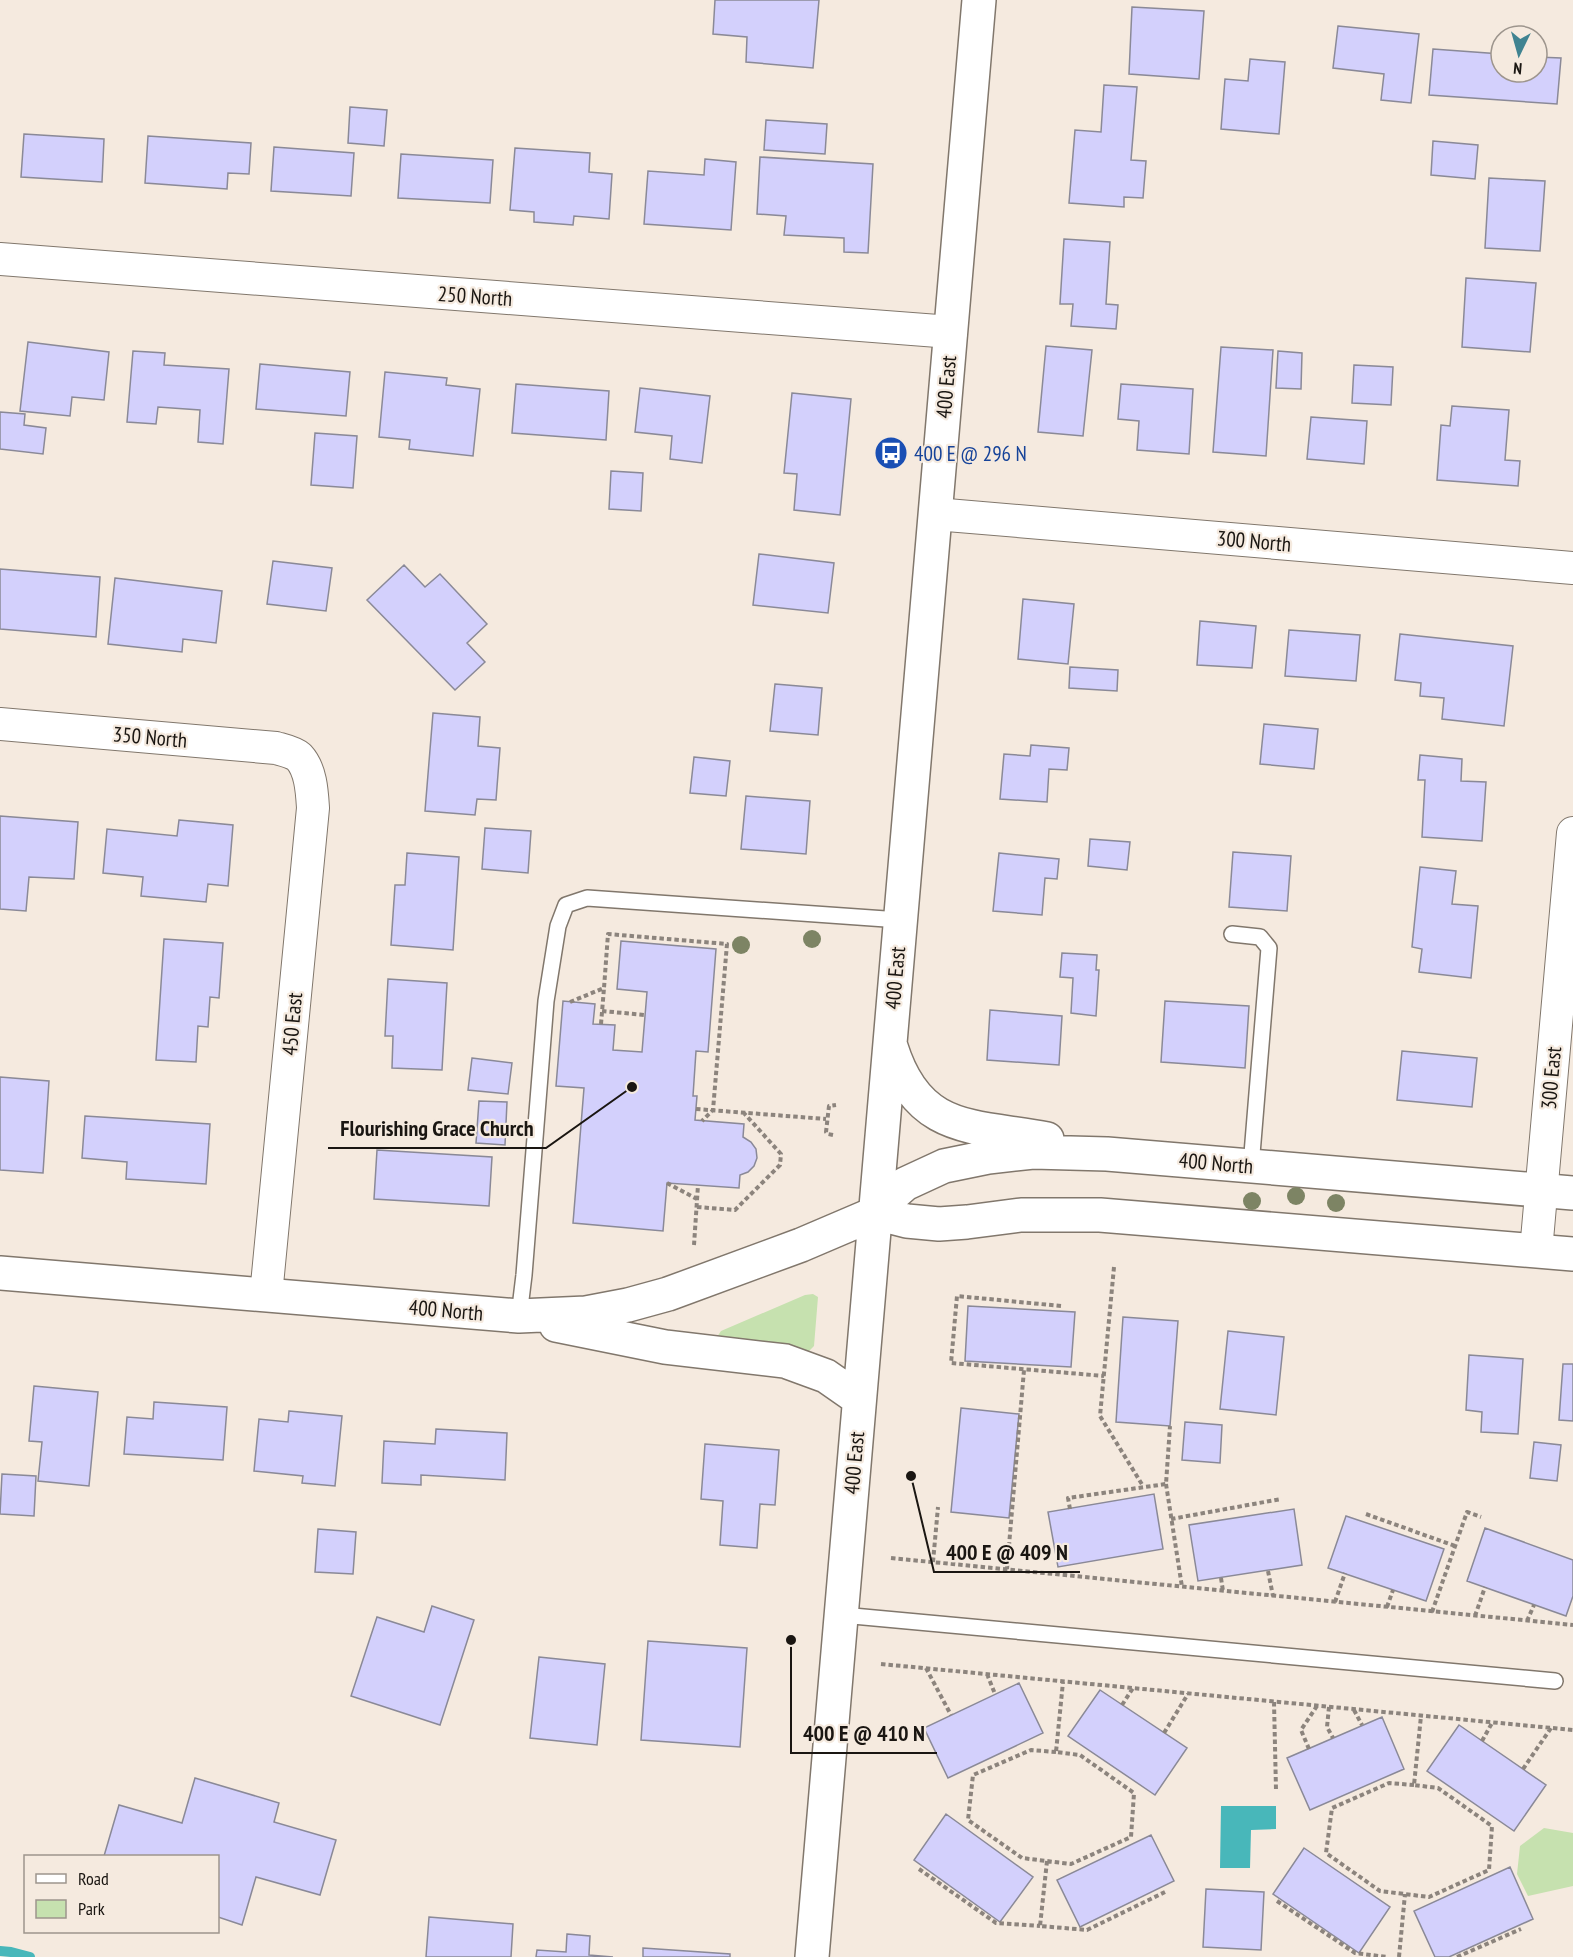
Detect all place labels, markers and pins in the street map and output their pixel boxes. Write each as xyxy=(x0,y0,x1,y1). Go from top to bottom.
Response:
bus stop icon: 400 E @ 296 N xyxy=(873,435,909,471)
place label: 400 E @ 296 N xyxy=(914,440,1027,467)
callout: Flourishing Grace Church xyxy=(328,1108,546,1148)
callout: 400 E @ 409 N xyxy=(934,1532,1080,1572)
callout: 400 E @ 410 N xyxy=(791,1713,937,1753)

